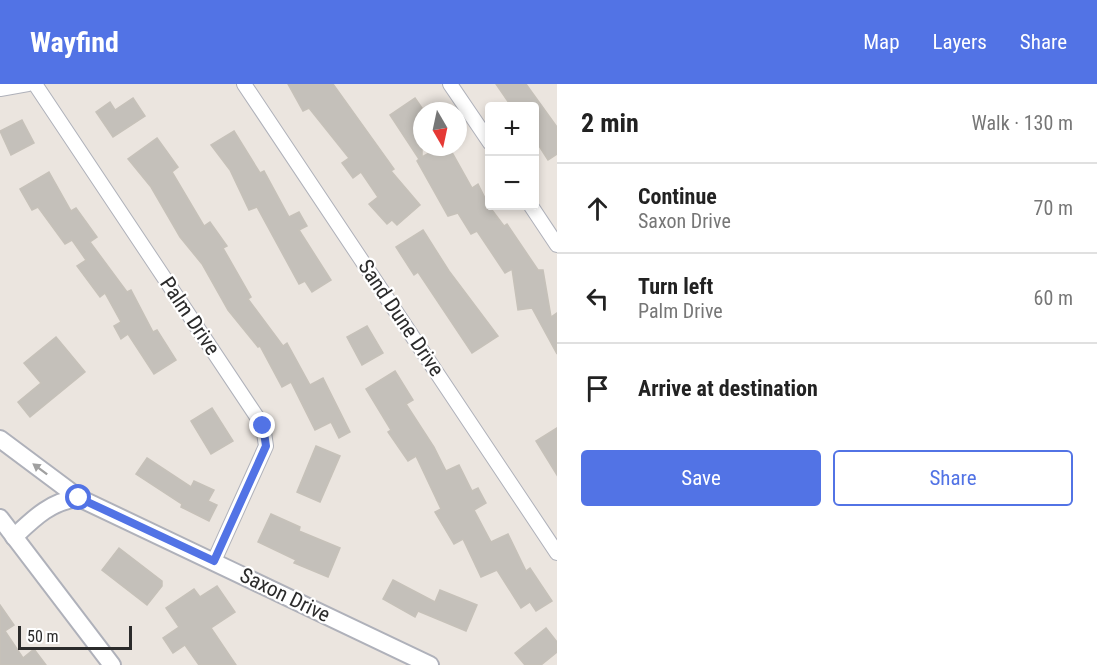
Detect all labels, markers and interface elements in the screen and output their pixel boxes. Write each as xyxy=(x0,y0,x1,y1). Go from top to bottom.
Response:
text: Wayfind xyxy=(30,26,119,59)
text: Map xyxy=(863,30,900,54)
text: Layers xyxy=(933,30,987,54)
text: Share xyxy=(1020,30,1067,54)
north arrow xyxy=(413,102,467,156)
map controls xyxy=(485,102,539,210)
button: + xyxy=(485,102,539,156)
text: 2 min xyxy=(581,108,639,138)
text: Walk · 130 m xyxy=(972,111,1073,135)
button: − xyxy=(485,156,539,210)
text: Continue xyxy=(638,184,717,209)
icon: ahead xyxy=(581,192,614,225)
text: 70 m xyxy=(1034,196,1073,220)
text: Saxon Drive xyxy=(638,209,731,233)
street label: Sand Dune Drive xyxy=(353,255,449,381)
street label: Palm Drive xyxy=(155,272,225,360)
text: Turn left xyxy=(638,274,713,299)
icon: left xyxy=(581,282,614,315)
text: 60 m xyxy=(1034,286,1073,310)
text: Palm Drive xyxy=(638,299,723,323)
icon: arrive xyxy=(581,372,614,405)
text: Arrive at destination xyxy=(638,376,818,401)
route end xyxy=(249,412,275,438)
button: Save xyxy=(581,450,821,506)
button: Share xyxy=(833,450,1073,506)
one-way arrow xyxy=(32,463,47,475)
route start xyxy=(65,484,91,510)
street label: Saxon Drive xyxy=(236,563,334,627)
scale bar xyxy=(18,623,132,650)
text: 50 m xyxy=(27,627,59,646)

